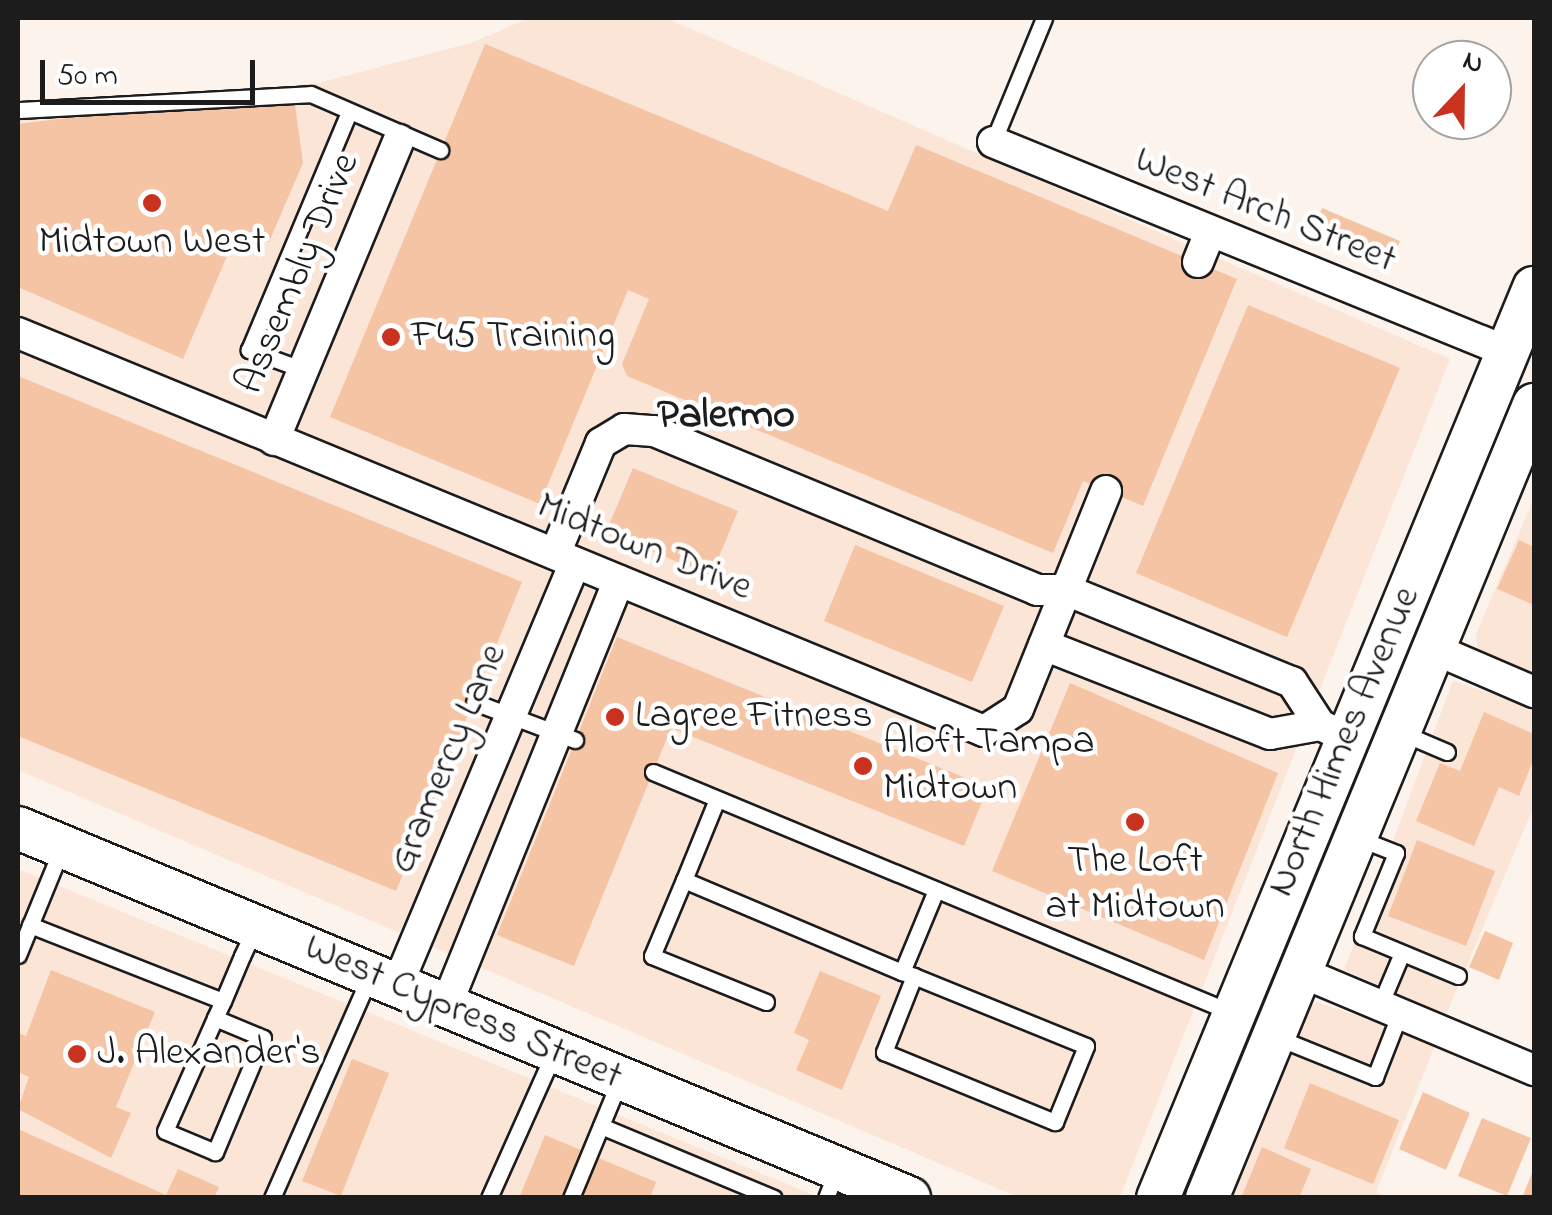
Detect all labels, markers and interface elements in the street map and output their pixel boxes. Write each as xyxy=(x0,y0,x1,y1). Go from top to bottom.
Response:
scale bar xyxy=(45,40,260,102)
north arrow xyxy=(1412,40,1512,140)
text: N xyxy=(1456,41,1489,86)
text: 50 m xyxy=(57,55,118,99)
street label: West Arch Street xyxy=(1127,137,1403,285)
street label: Assembly Drive xyxy=(227,146,371,402)
marker: Midtown West xyxy=(141,192,163,214)
place label: Midtown West xyxy=(39,219,265,267)
place label: F45 Training xyxy=(411,313,615,361)
marker: F45 Training xyxy=(380,326,402,348)
district label: Palermo xyxy=(657,391,795,441)
street label: Midtown Drive xyxy=(529,483,759,613)
street label: North Himes Avenue xyxy=(1258,580,1432,904)
street label: Gramercy Lane xyxy=(379,637,519,881)
place label: Lagree Fitness xyxy=(635,693,873,741)
marker: Lagree Fitness xyxy=(604,706,626,728)
place label: Aloft Tampa Midtown xyxy=(883,719,1094,813)
marker: Aloft Tampa Midtown xyxy=(852,755,874,777)
marker: The Loft at Midtown xyxy=(1124,811,1146,833)
place label: The Loft at Midtown xyxy=(1045,838,1225,932)
street label: West Cypress Street xyxy=(297,924,629,1102)
place label: J. Alexander's xyxy=(97,1030,321,1078)
marker: J. Alexander's xyxy=(66,1043,88,1065)

